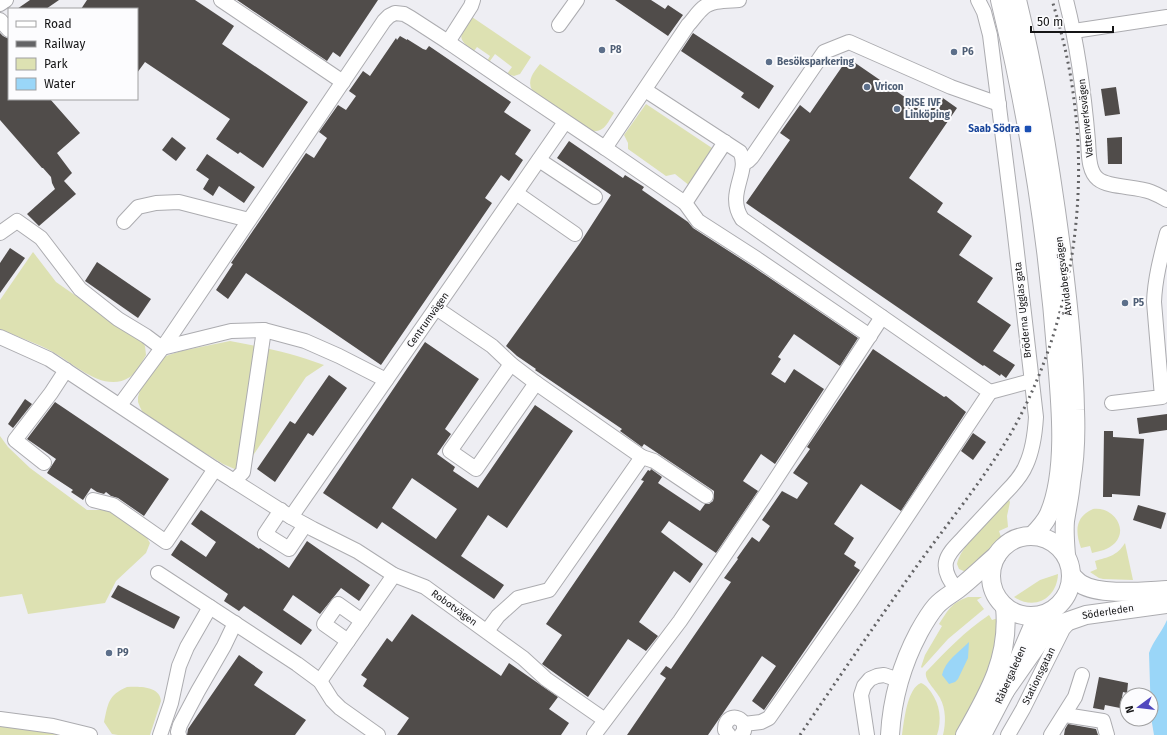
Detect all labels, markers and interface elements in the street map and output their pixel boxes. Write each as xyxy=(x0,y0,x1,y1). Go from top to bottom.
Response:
legend xyxy=(8,8,138,100)
scale bar xyxy=(1031,8,1113,34)
text: 50 m xyxy=(1037,15,1063,29)
text: Road xyxy=(44,17,72,31)
text: Railway xyxy=(44,37,85,51)
place label: P8 xyxy=(610,44,622,56)
marker: P8 xyxy=(597,45,607,55)
place label: P6 xyxy=(962,46,974,58)
marker: P6 xyxy=(949,47,959,57)
place label: Besöksparkering xyxy=(777,56,855,68)
text: Park xyxy=(44,57,68,71)
marker: Besöksparkering xyxy=(764,57,774,67)
text: Water xyxy=(44,77,76,91)
street label: Vattenverksvägen xyxy=(1076,78,1096,158)
place label: Vricon xyxy=(874,81,904,93)
marker: Vricon xyxy=(862,82,872,92)
place label: RISE IVF Linköping xyxy=(905,97,951,121)
marker: RISE IVF Linköping xyxy=(892,104,902,114)
place label: Saab Södra xyxy=(968,123,1021,135)
marker: Saab Södra xyxy=(1023,124,1033,134)
street label: Åtvidabergsvägen xyxy=(1051,236,1075,316)
street label: Bröderna Ugglas gata xyxy=(1012,261,1034,359)
street label: Centrumvägen xyxy=(404,290,452,350)
place label: P5 xyxy=(1133,297,1145,309)
marker: P5 xyxy=(1120,298,1130,308)
street label: Robotvägen xyxy=(429,587,479,629)
street label: Söderleden xyxy=(1081,602,1135,622)
street label: Råbergaleden xyxy=(992,644,1029,706)
street label: Stationsgatan xyxy=(1020,645,1058,707)
place label: P9 xyxy=(117,647,129,659)
marker: P9 xyxy=(104,648,114,658)
north arrow xyxy=(1119,687,1159,727)
text: N xyxy=(1123,704,1137,715)

